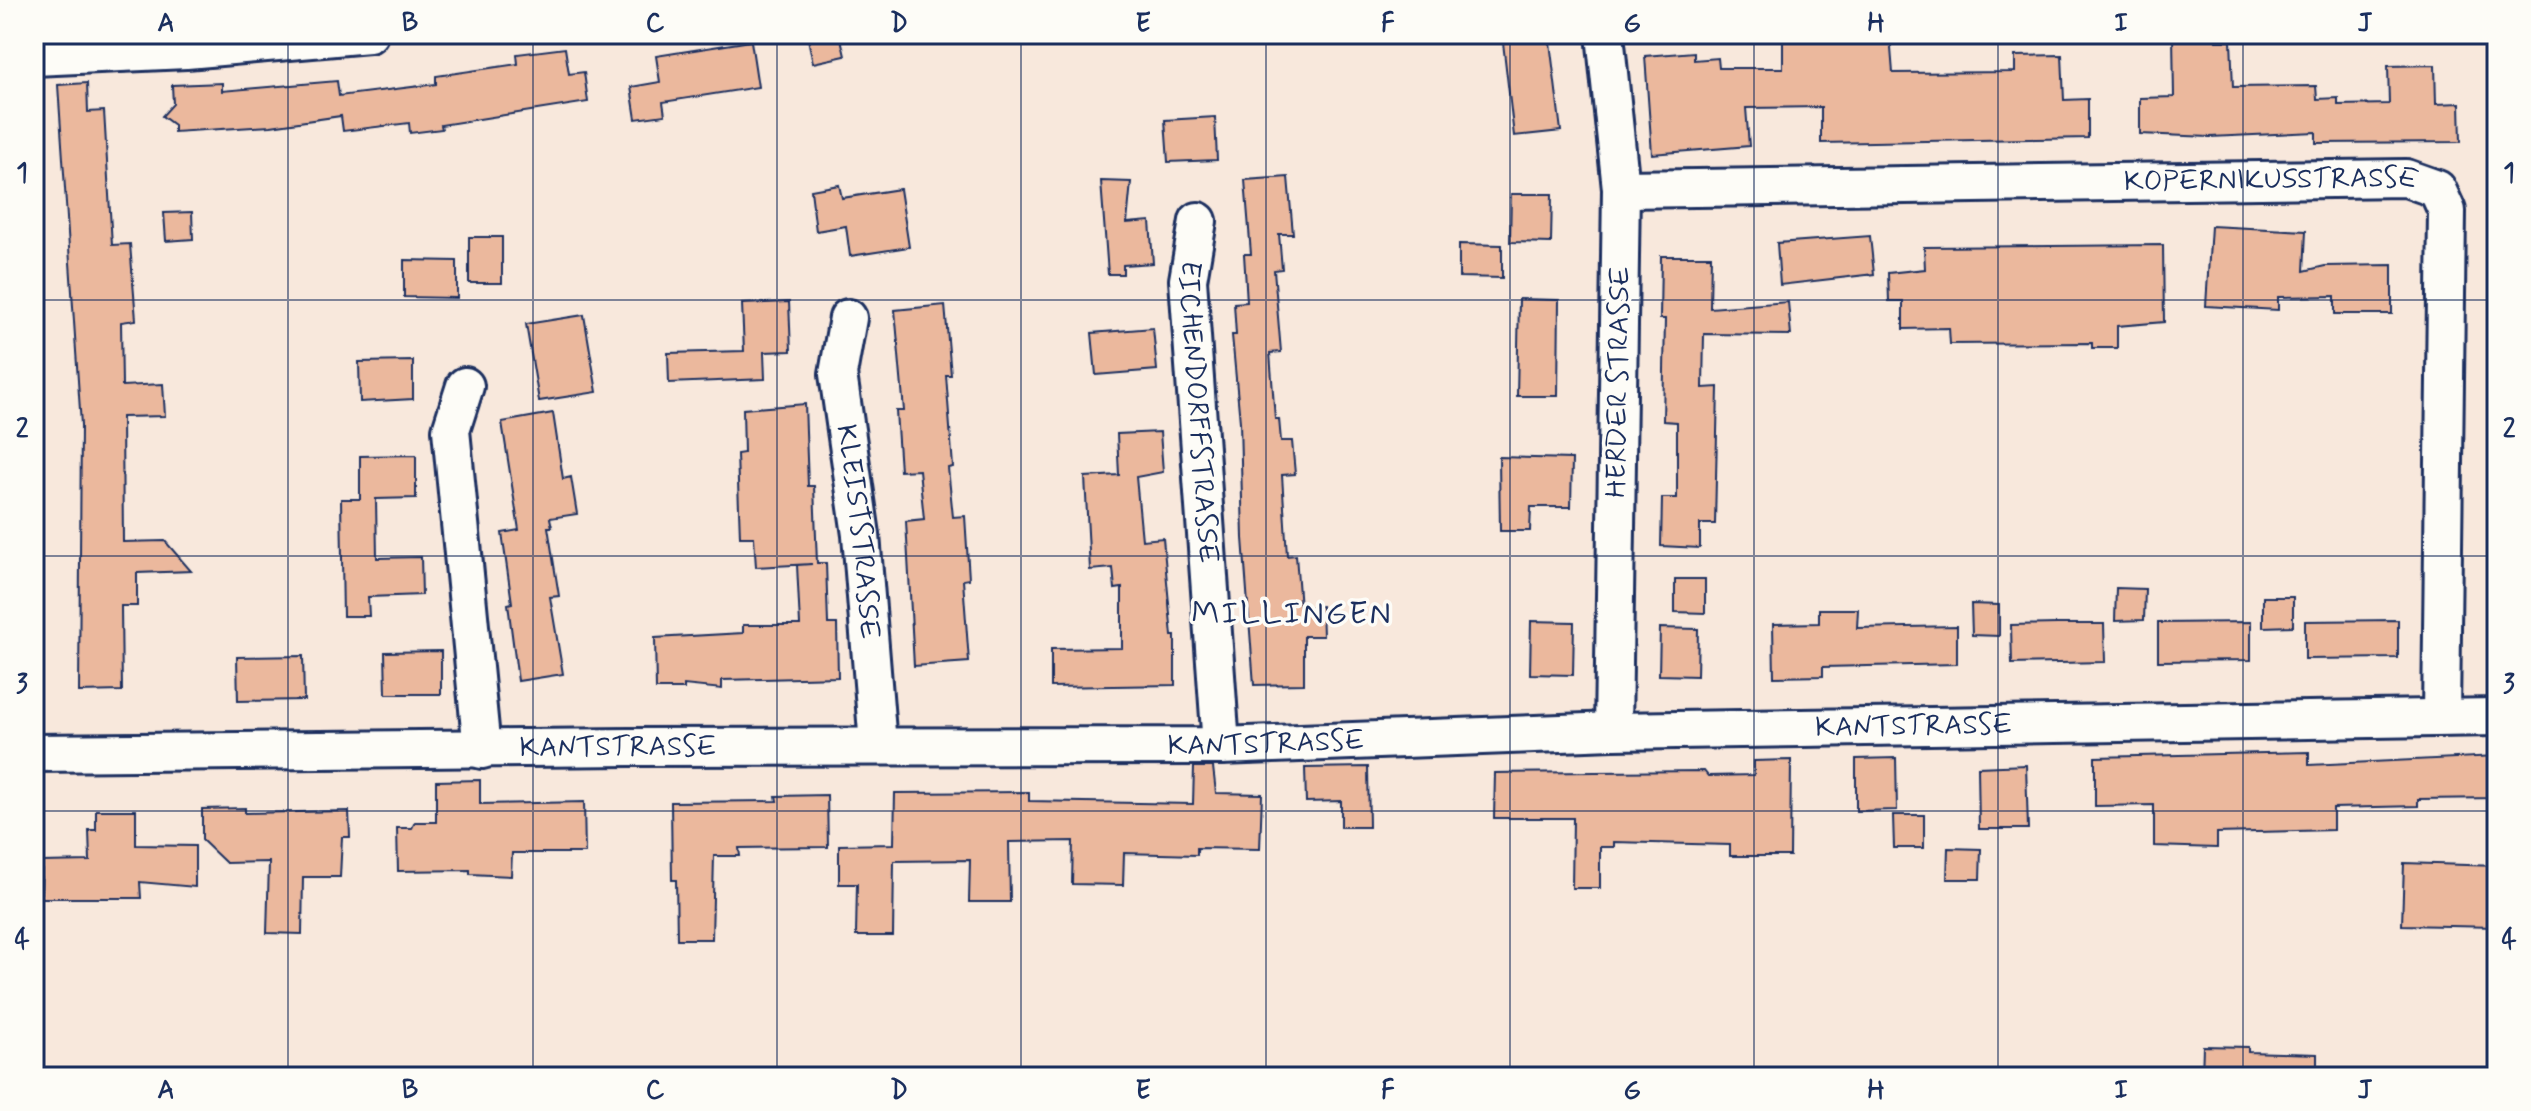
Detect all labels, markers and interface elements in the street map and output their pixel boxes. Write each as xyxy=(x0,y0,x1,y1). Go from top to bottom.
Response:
text: A xyxy=(157,7,175,41)
text: B xyxy=(402,7,418,41)
text: C xyxy=(646,7,665,41)
text: D xyxy=(890,7,908,41)
text: E xyxy=(1135,7,1151,41)
text: F xyxy=(1381,7,1395,41)
text: G xyxy=(1623,7,1641,41)
text: H xyxy=(1868,7,1885,41)
text: I xyxy=(2114,7,2128,41)
text: J xyxy=(2357,7,2373,41)
text: 1 xyxy=(16,157,28,191)
text: 1 xyxy=(2503,157,2515,191)
street label: KOPERNIKUSSTRASSE xyxy=(2124,158,2423,200)
street label: EICHENDORFFSTRASSE xyxy=(1169,257,1227,565)
street label: HERDER STRASSE xyxy=(1598,266,1640,498)
text: 2 xyxy=(16,413,29,447)
text: 2 xyxy=(2503,413,2516,447)
street label: KLEISTSTRASSE xyxy=(827,422,888,641)
district label: MILLINGEN xyxy=(1191,593,1393,635)
text: 3 xyxy=(16,668,28,702)
text: 3 xyxy=(2503,668,2515,702)
street label: KANTSTRASSE xyxy=(1815,706,2012,746)
street label: KANTSTRASSE xyxy=(1167,722,1365,765)
street label: KANTSTRASSE xyxy=(519,728,716,767)
text: 4 xyxy=(14,924,30,958)
text: 4 xyxy=(2501,924,2517,958)
text: A xyxy=(157,1074,175,1108)
text: B xyxy=(402,1074,418,1108)
text: C xyxy=(646,1074,665,1108)
text: D xyxy=(890,1074,908,1108)
text: E xyxy=(1135,1074,1151,1108)
text: F xyxy=(1381,1074,1395,1108)
text: G xyxy=(1623,1074,1641,1108)
text: H xyxy=(1868,1074,1885,1108)
text: I xyxy=(2114,1074,2128,1108)
text: J xyxy=(2357,1074,2373,1108)

